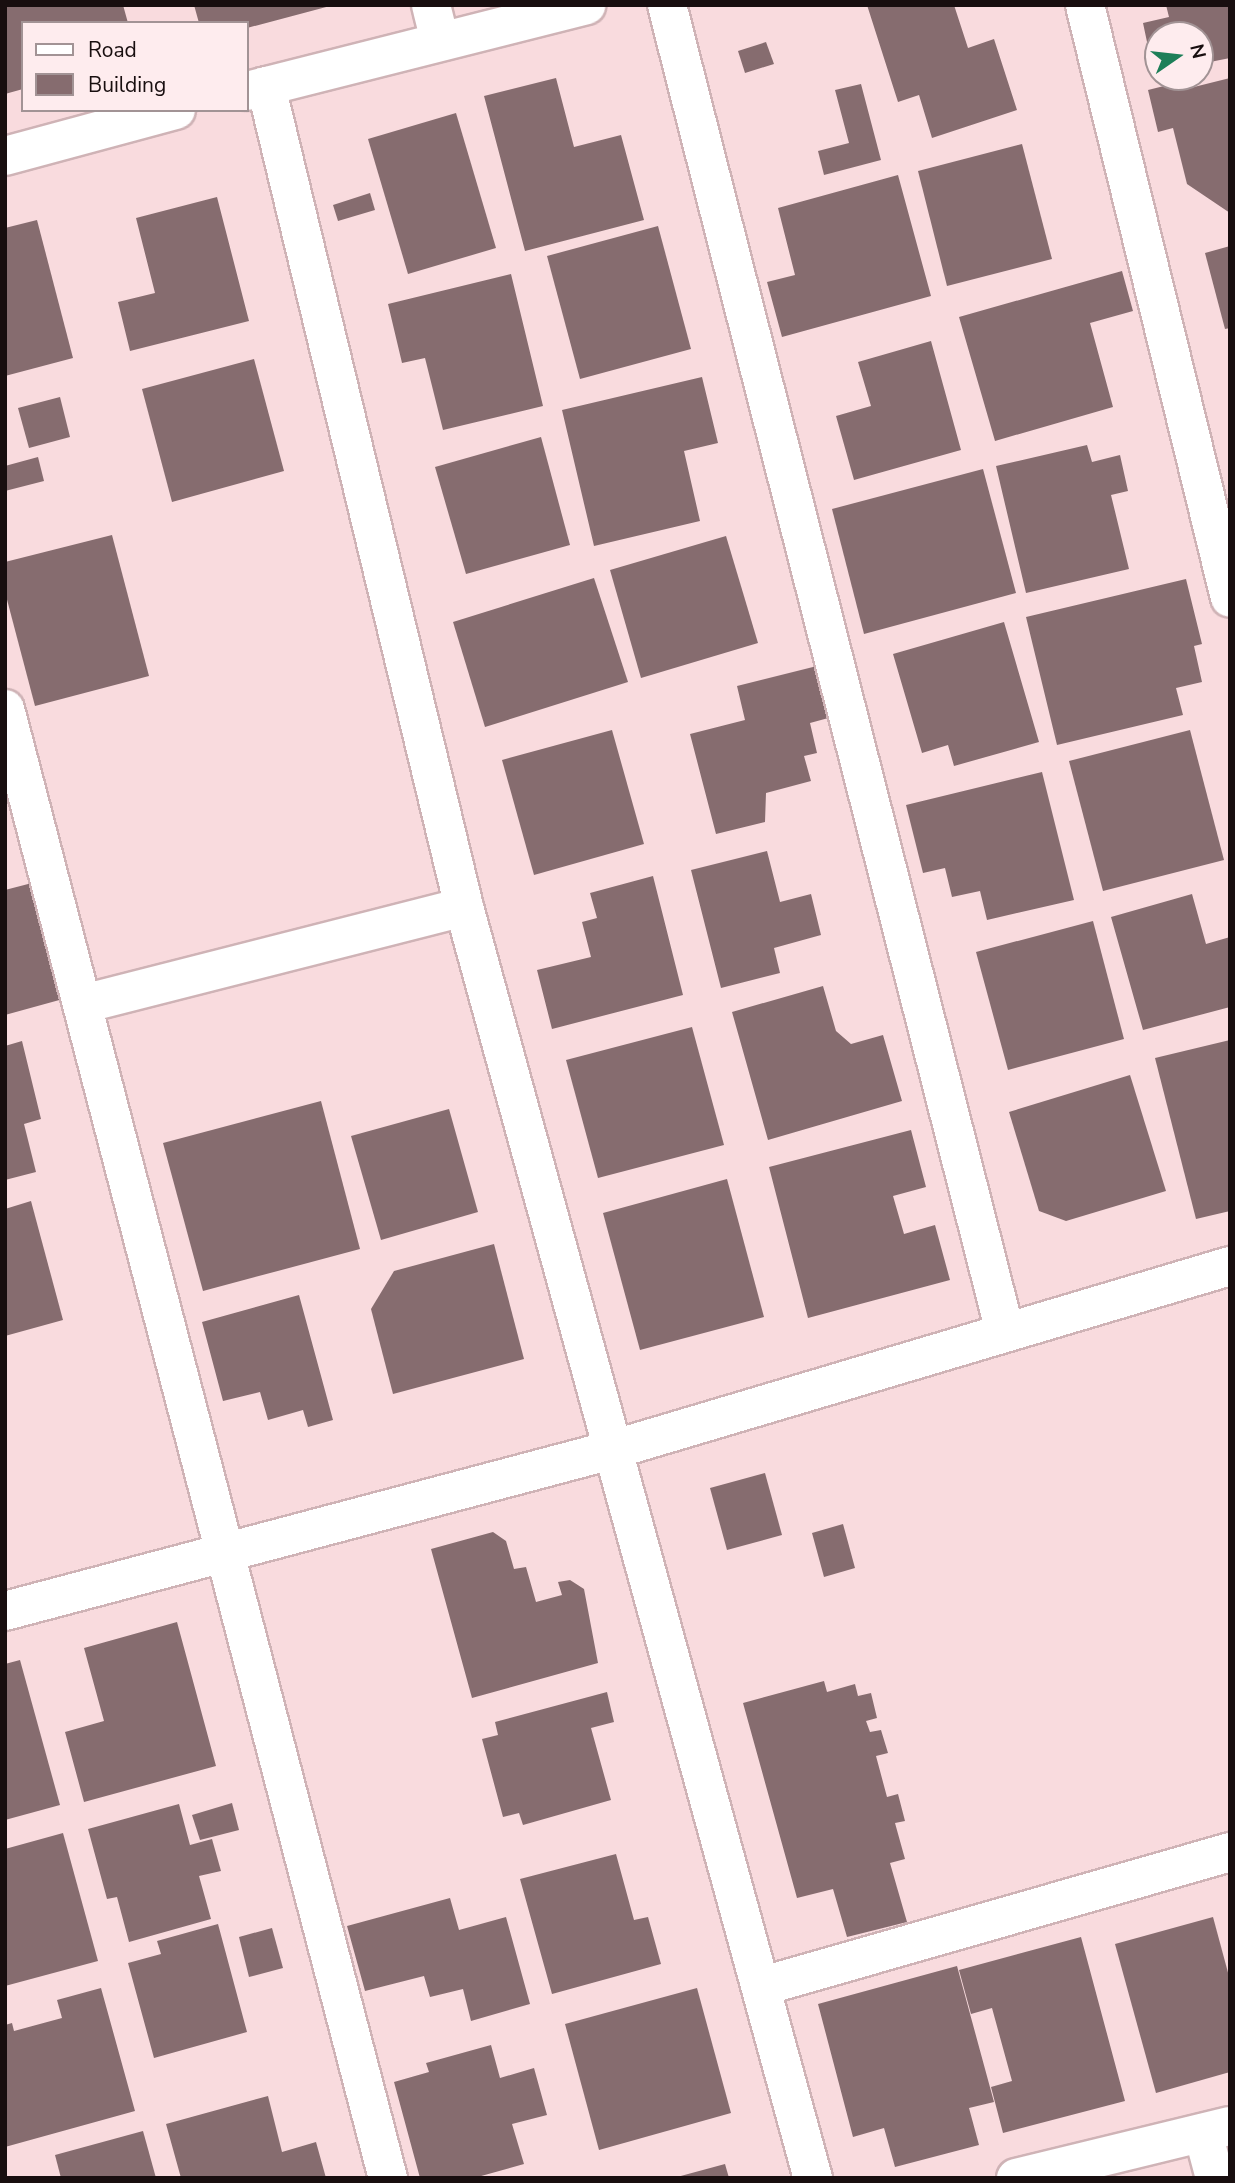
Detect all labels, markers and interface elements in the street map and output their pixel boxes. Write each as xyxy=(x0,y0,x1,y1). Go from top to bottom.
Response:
legend xyxy=(21,21,248,112)
north arrow xyxy=(1144,21,1214,91)
text: Road xyxy=(88,36,137,64)
text: N xyxy=(1183,41,1212,61)
text: Building xyxy=(88,71,166,99)

